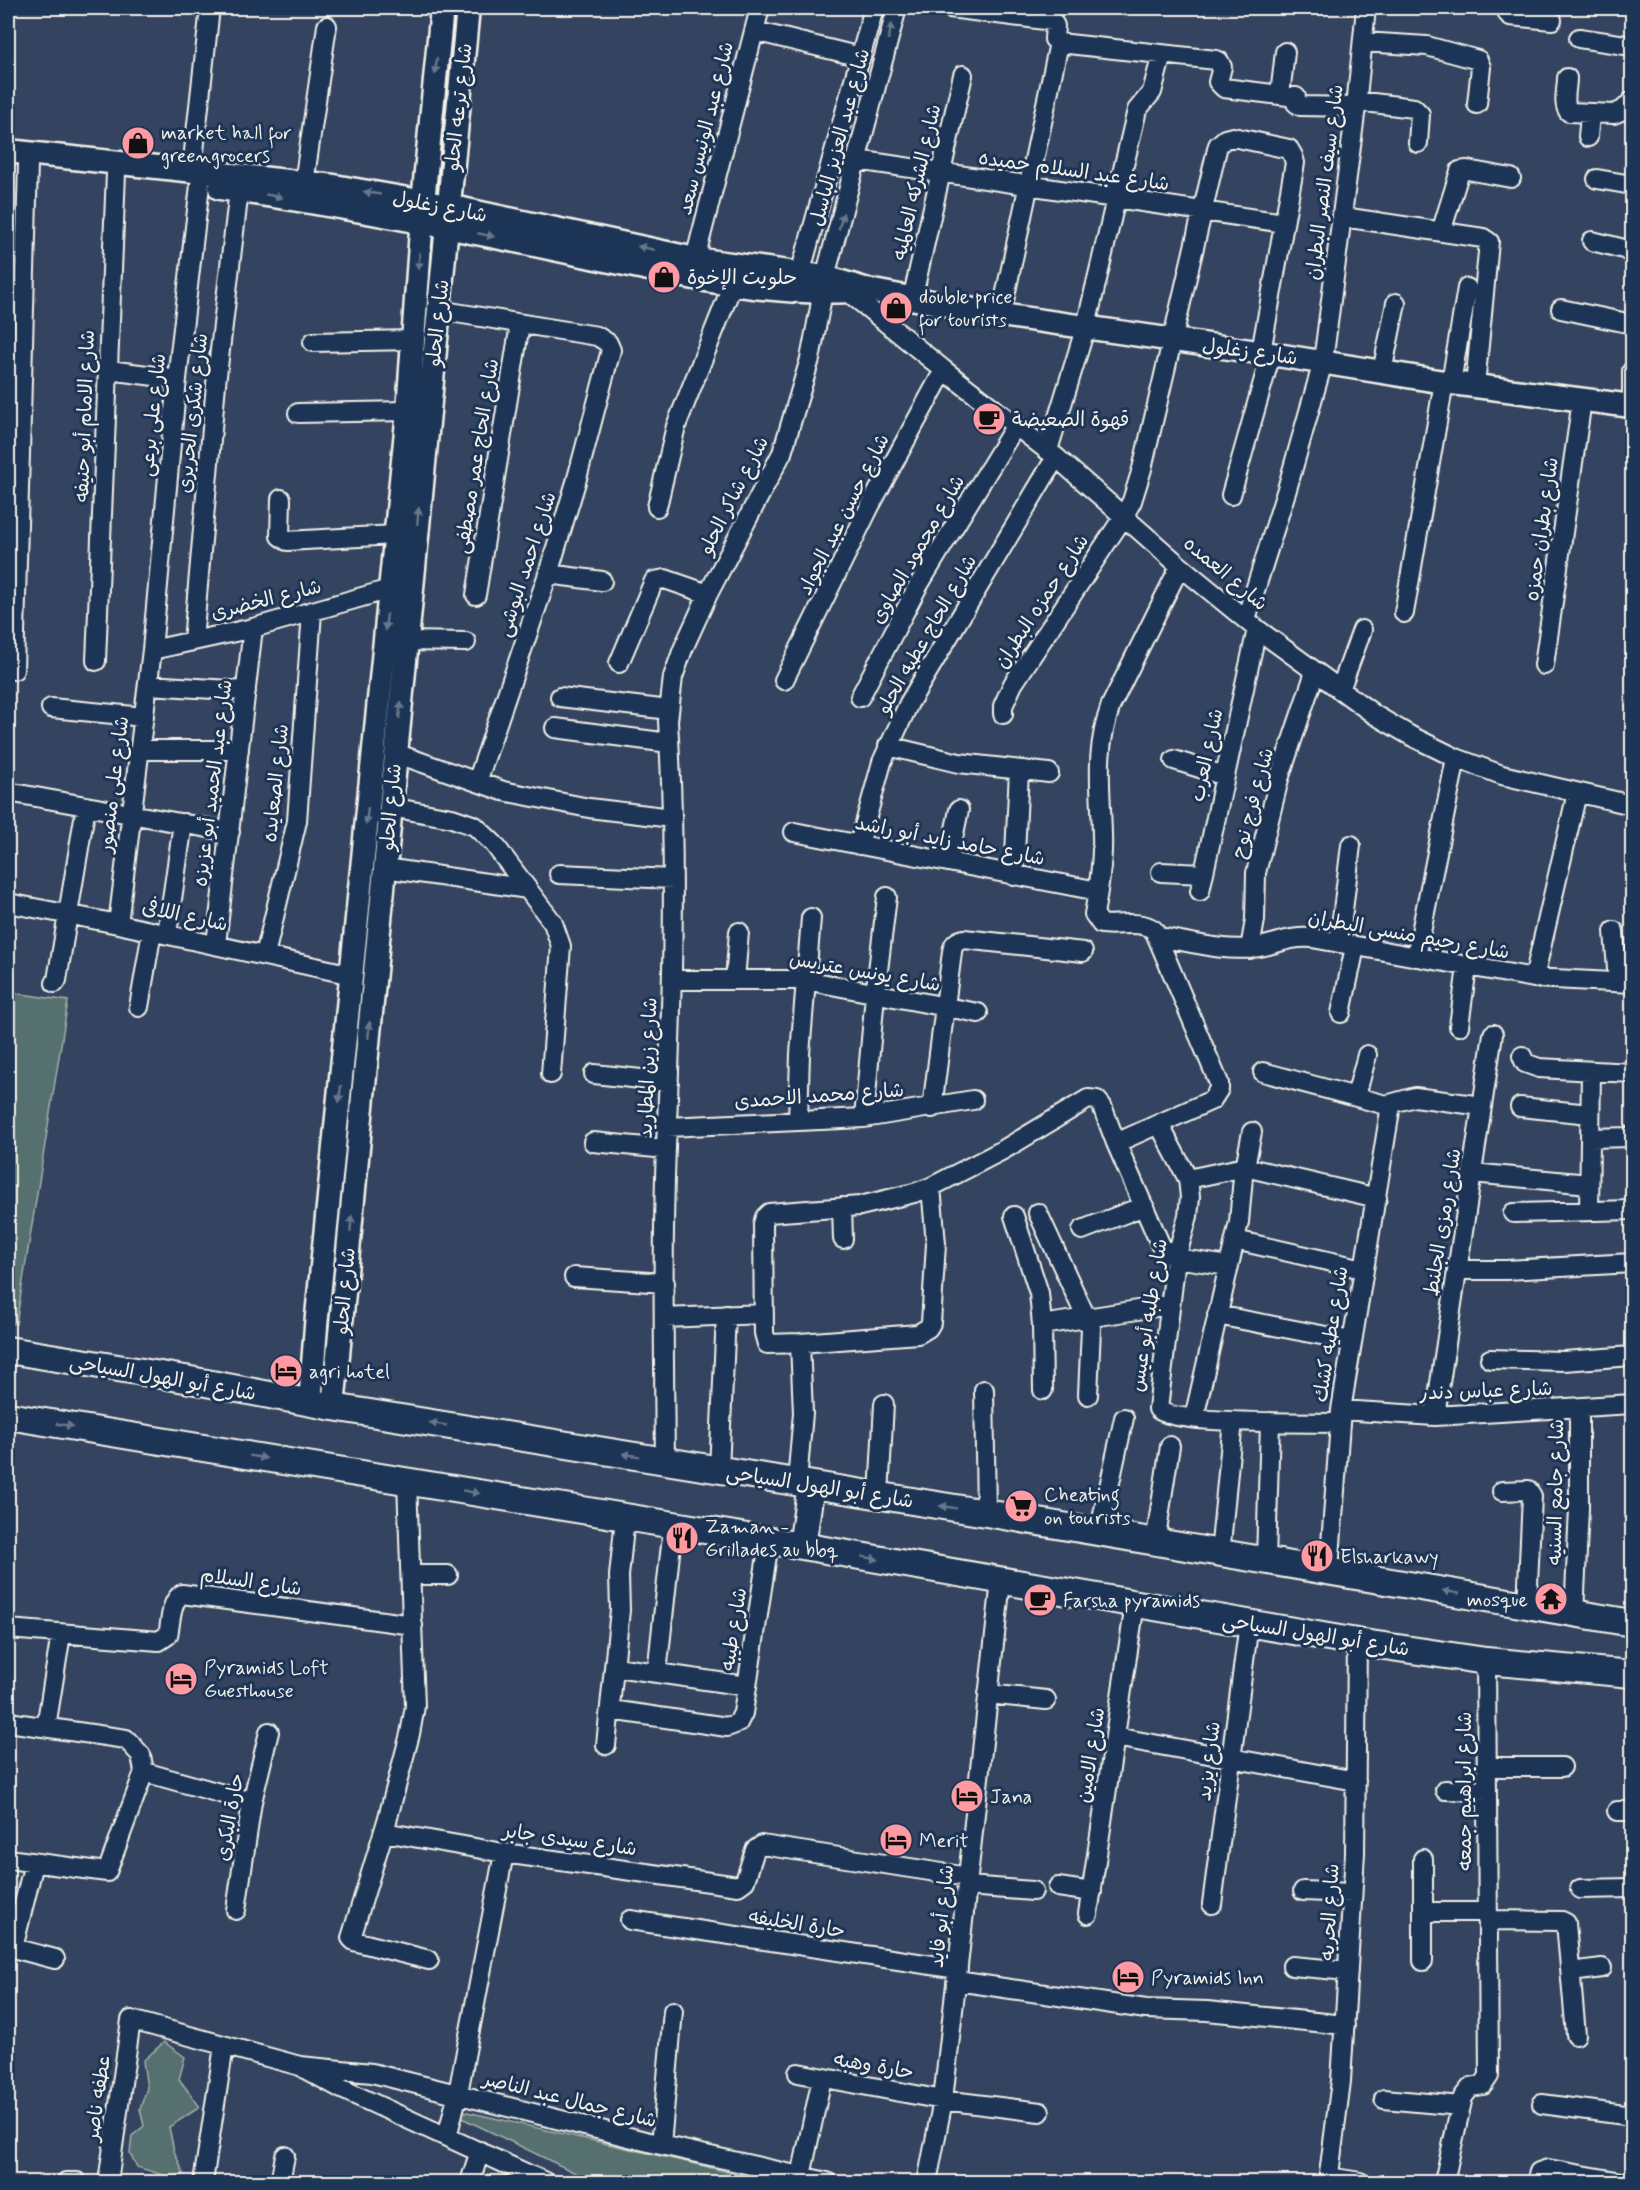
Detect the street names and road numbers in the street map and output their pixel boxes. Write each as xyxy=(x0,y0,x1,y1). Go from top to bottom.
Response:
street label: شارع عبد الونيس سعد xyxy=(672,39,741,218)
street label: شارع ترعه الحلو xyxy=(439,42,480,173)
street label: شارع عبد العزيز الباسل xyxy=(804,46,877,229)
street label: شارع سيف النصر البطران xyxy=(1300,83,1351,282)
street label: شارع الشركه العالميه xyxy=(886,102,949,263)
street label: شارع عبد السلام حميده xyxy=(977,145,1171,198)
street label: شارع زغلول xyxy=(390,185,489,230)
street label: شارع الحلو xyxy=(420,278,456,369)
street label: شارع الامام أبو حنيفه xyxy=(69,329,102,503)
street label: شارع شكرى الحريرى xyxy=(172,332,215,495)
street label: شارع زغلول xyxy=(1200,332,1299,373)
street label: شارع على برعى xyxy=(134,352,173,478)
street label: شارع الحاج عمر مصطفى xyxy=(449,357,506,556)
street label: شارع حسن عبد الجواد xyxy=(792,429,897,600)
street label: شارع شاكر الحلو xyxy=(692,432,776,561)
street label: شارع بطران حمزه xyxy=(1519,456,1566,603)
street label: شارع محمود الصاوى xyxy=(865,470,972,629)
street label: شارع احمد البوشى xyxy=(491,488,564,641)
street label: شارع حمزه البطران xyxy=(989,529,1096,674)
street label: شارع العمده xyxy=(1177,531,1273,617)
street label: شارع الحاج عطيه الحلو xyxy=(870,550,984,720)
street label: شارع الخضرى xyxy=(208,574,324,627)
street label: شارع عبد الحميد أبو عزيزه xyxy=(187,678,240,888)
street label: شارع العرب xyxy=(1184,706,1231,804)
street label: شارع على منصور xyxy=(92,714,136,856)
street label: شارع الصعايده xyxy=(257,723,296,844)
street label: شارع فرج نوح xyxy=(1226,745,1281,862)
street label: شارع الحلو xyxy=(374,762,409,853)
street label: شارع حامد زايد أبو راشد xyxy=(852,810,1047,873)
street label: شارع اللافى xyxy=(139,893,230,939)
street label: شارع رحيم منسى البطران xyxy=(1306,904,1512,967)
street label: شارع يونس عتريس xyxy=(787,946,942,999)
street label: شارع زين المطاريد xyxy=(633,997,664,1139)
street label: شارع محمد الاحمدى xyxy=(733,1077,905,1116)
street label: شارع رمزى الجلنط xyxy=(1418,1146,1468,1298)
street label: شارع طلبه أبو عيس xyxy=(1124,1237,1175,1394)
street label: شارع الحلو xyxy=(328,1246,363,1337)
street label: شارع عطيه كشك xyxy=(1307,1264,1356,1404)
street label: شارع أبو الهول السياحى xyxy=(67,1349,258,1408)
street label: شارع عباس دندر xyxy=(1418,1376,1553,1407)
street label: شارع جامع السنيه xyxy=(1542,1419,1571,1565)
street label: شارع أبو الهول السياحى xyxy=(724,1459,915,1516)
street label: شارع السلام xyxy=(198,1562,303,1603)
street label: شارع طيبه xyxy=(715,1586,754,1673)
street label: شارع أبو الهول السياحى xyxy=(1220,1607,1411,1664)
street label: شارع الامين xyxy=(1071,1705,1112,1805)
street label: شارع ابراهيم جمعه xyxy=(1452,1711,1479,1871)
street label: شارع يزيد xyxy=(1191,1720,1228,1803)
street label: حارة البكرى xyxy=(209,1771,251,1863)
street label: شارع سيدى جابر xyxy=(499,1817,638,1863)
street label: شارع أبو فايد xyxy=(924,1863,961,1969)
street label: شارع الحريه xyxy=(1314,1863,1347,1961)
street label: حارة الخليفه xyxy=(747,1904,847,1945)
street label: حارة وهبه xyxy=(832,2046,916,2087)
street label: عطفه ناصر xyxy=(79,2054,118,2145)
street label: شارع جمال عبد الناصر xyxy=(478,2065,659,2135)

